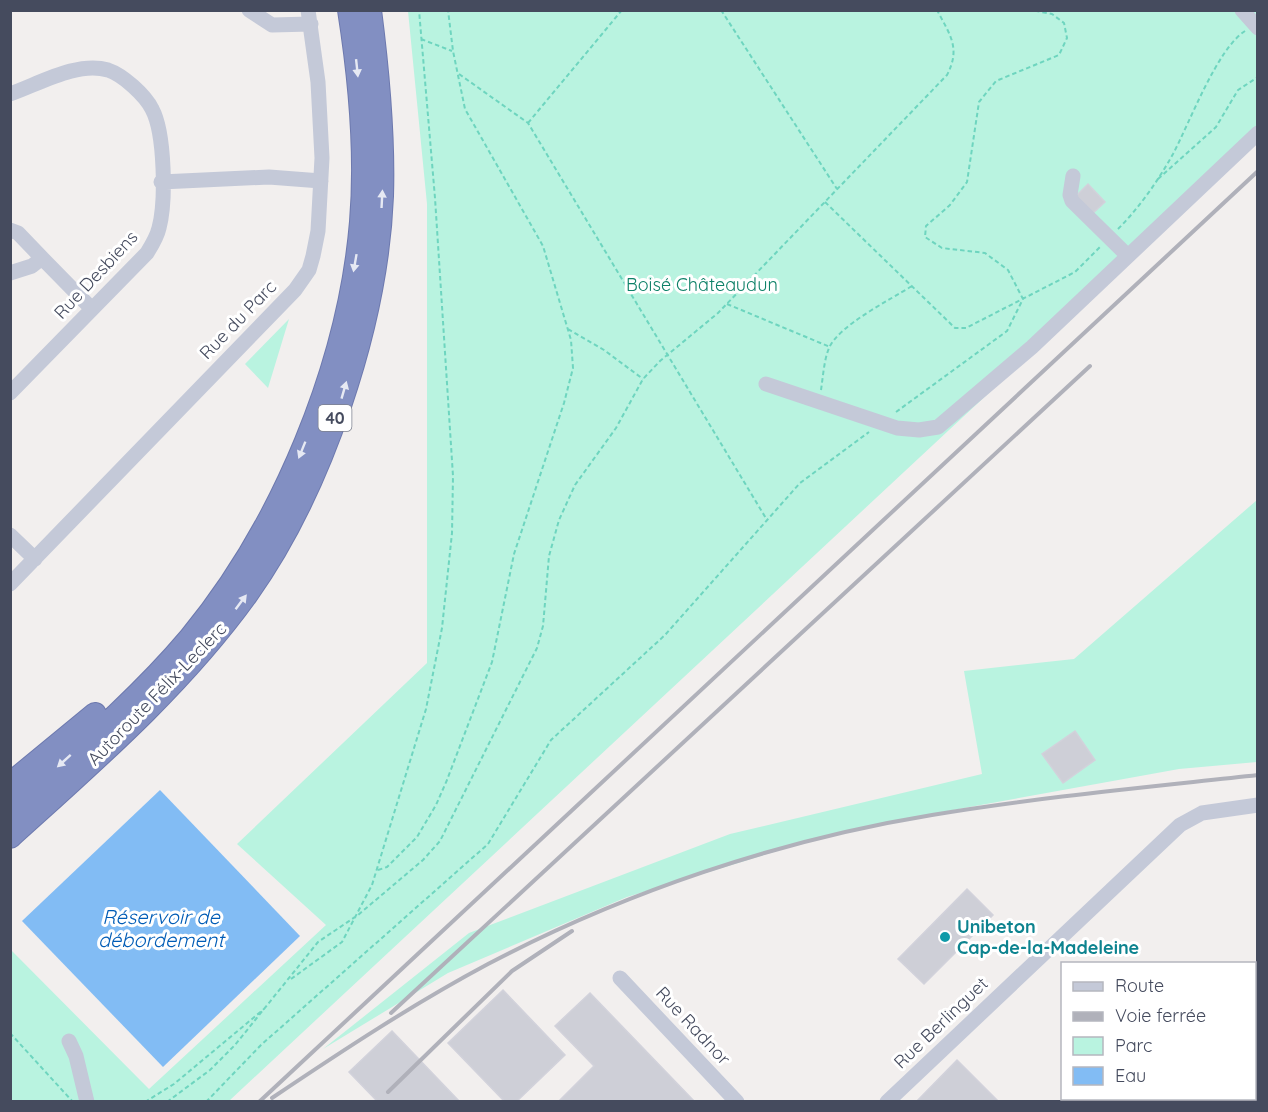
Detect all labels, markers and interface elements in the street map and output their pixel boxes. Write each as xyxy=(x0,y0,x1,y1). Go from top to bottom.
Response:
one-way arrow xyxy=(352,59,362,78)
one-way arrow xyxy=(377,189,386,208)
street label: Rue Desbiens xyxy=(49,226,142,324)
one-way arrow xyxy=(350,253,359,272)
park label: Boisé Châteaudun xyxy=(626,273,778,296)
street label: Rue du Parc xyxy=(194,275,281,364)
one-way arrow xyxy=(340,381,349,399)
road number: 40 xyxy=(318,405,352,431)
one-way arrow xyxy=(297,441,306,459)
one-way arrow xyxy=(235,594,247,610)
street label: Autoroute Félix-Leclerc xyxy=(82,617,231,770)
one-way arrow xyxy=(57,754,72,768)
water label: Réservoir de débordement xyxy=(98,904,226,952)
place label: Unibeton Cap-de-la-Madeleine xyxy=(957,915,1139,959)
marker: Unibeton Cap-de-la-Madeleine xyxy=(938,930,952,944)
legend xyxy=(1061,962,1256,1100)
street label: Rue Berlinguet xyxy=(889,972,993,1073)
text: Route xyxy=(1115,974,1164,997)
street label: Rue Radnor xyxy=(651,981,736,1070)
text: Voie ferrée xyxy=(1115,1004,1206,1027)
text: Parc xyxy=(1115,1034,1152,1057)
text: Eau xyxy=(1115,1064,1146,1087)

